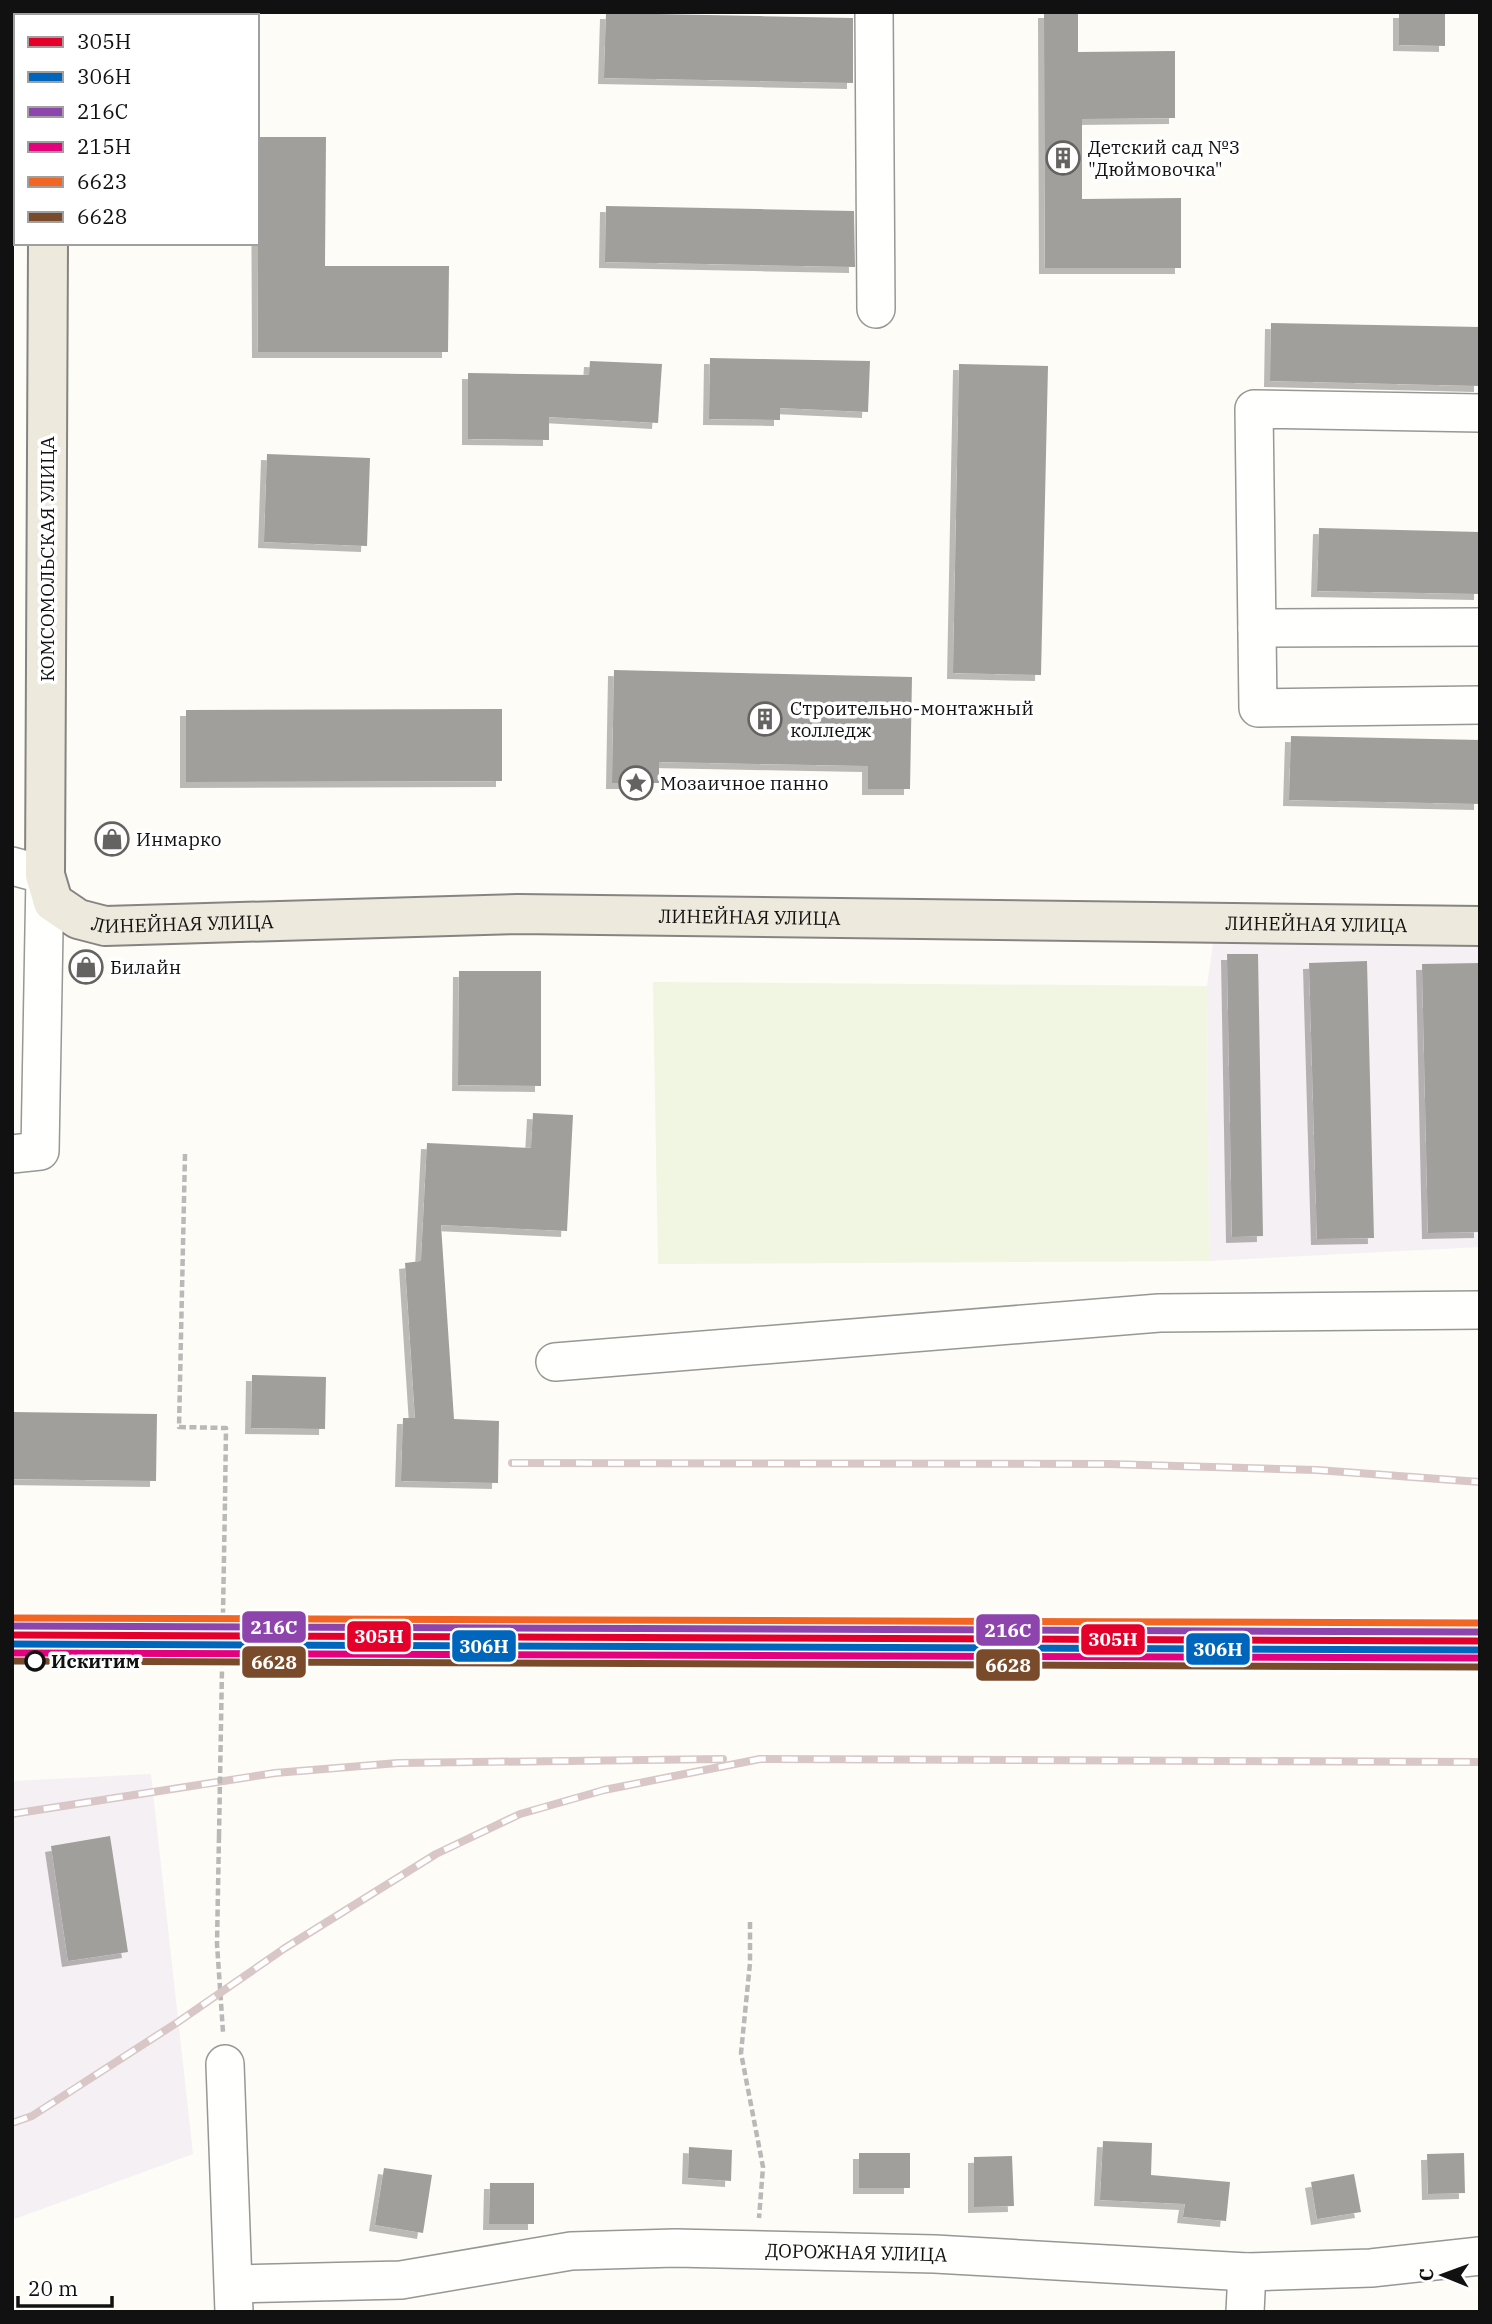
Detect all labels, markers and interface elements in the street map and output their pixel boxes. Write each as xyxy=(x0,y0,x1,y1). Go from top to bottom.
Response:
legend xyxy=(14,14,259,245)
text: 305Н xyxy=(77,27,131,55)
text: 306Н xyxy=(77,62,131,90)
text: 216С xyxy=(77,97,128,125)
text: 215Н xyxy=(77,132,131,160)
place label: Детский сад №3 "Дюймовочка" xyxy=(1088,135,1240,181)
building icon: Детский сад №3 "Дюймовочка" xyxy=(1044,139,1082,177)
text: 6623 xyxy=(77,167,127,195)
text: 6628 xyxy=(77,202,127,230)
street label: КОМСОМОЛЬСКАЯ УЛИЦА xyxy=(35,436,59,682)
place label: Строительно-монтажный колледж xyxy=(790,696,1034,742)
building icon: Строительно-монтажный колледж xyxy=(746,700,784,738)
place icon: Мозаичное панно xyxy=(617,764,655,802)
place label: Мозаичное панно xyxy=(660,771,828,795)
shop icon: Инмарко xyxy=(93,820,131,858)
place label: Инмарко xyxy=(136,827,221,851)
street label: ЛИНЕЙНАЯ УЛИЦА xyxy=(658,904,841,930)
street label: ЛИНЕЙНАЯ УЛИЦА xyxy=(89,909,274,938)
street label: ЛИНЕЙНАЯ УЛИЦА xyxy=(1225,911,1408,937)
shop icon: Билайн xyxy=(67,948,105,986)
place label: Билайн xyxy=(110,955,181,979)
line badge: 216С xyxy=(241,1610,307,1644)
line badge: 216С xyxy=(975,1613,1041,1647)
text: 216С xyxy=(251,1615,297,1639)
text: 216С xyxy=(985,1618,1031,1642)
line badge: 305Н xyxy=(346,1620,412,1653)
line badge: 305Н xyxy=(1080,1623,1146,1656)
text: 305Н xyxy=(354,1624,404,1648)
text: 305Н xyxy=(1088,1627,1138,1651)
line badge: 306Н xyxy=(451,1629,517,1663)
line badge: 306Н xyxy=(1185,1632,1251,1666)
text: 306Н xyxy=(459,1634,509,1658)
text: 306Н xyxy=(1193,1637,1243,1661)
line badge: 6628 xyxy=(241,1645,307,1679)
line badge: 6628 xyxy=(975,1648,1041,1682)
place label: Искитим xyxy=(51,1649,140,1673)
text: 6628 xyxy=(251,1650,297,1674)
marker: Искитим xyxy=(25,1651,45,1671)
text: 6628 xyxy=(985,1653,1031,1677)
street label: ДОРОЖНАЯ УЛИЦА xyxy=(765,2238,948,2267)
north arrow xyxy=(1408,2240,1478,2310)
scale bar xyxy=(18,2264,112,2308)
text: С xyxy=(1414,2268,1438,2281)
text: 20 m xyxy=(28,2274,78,2302)

